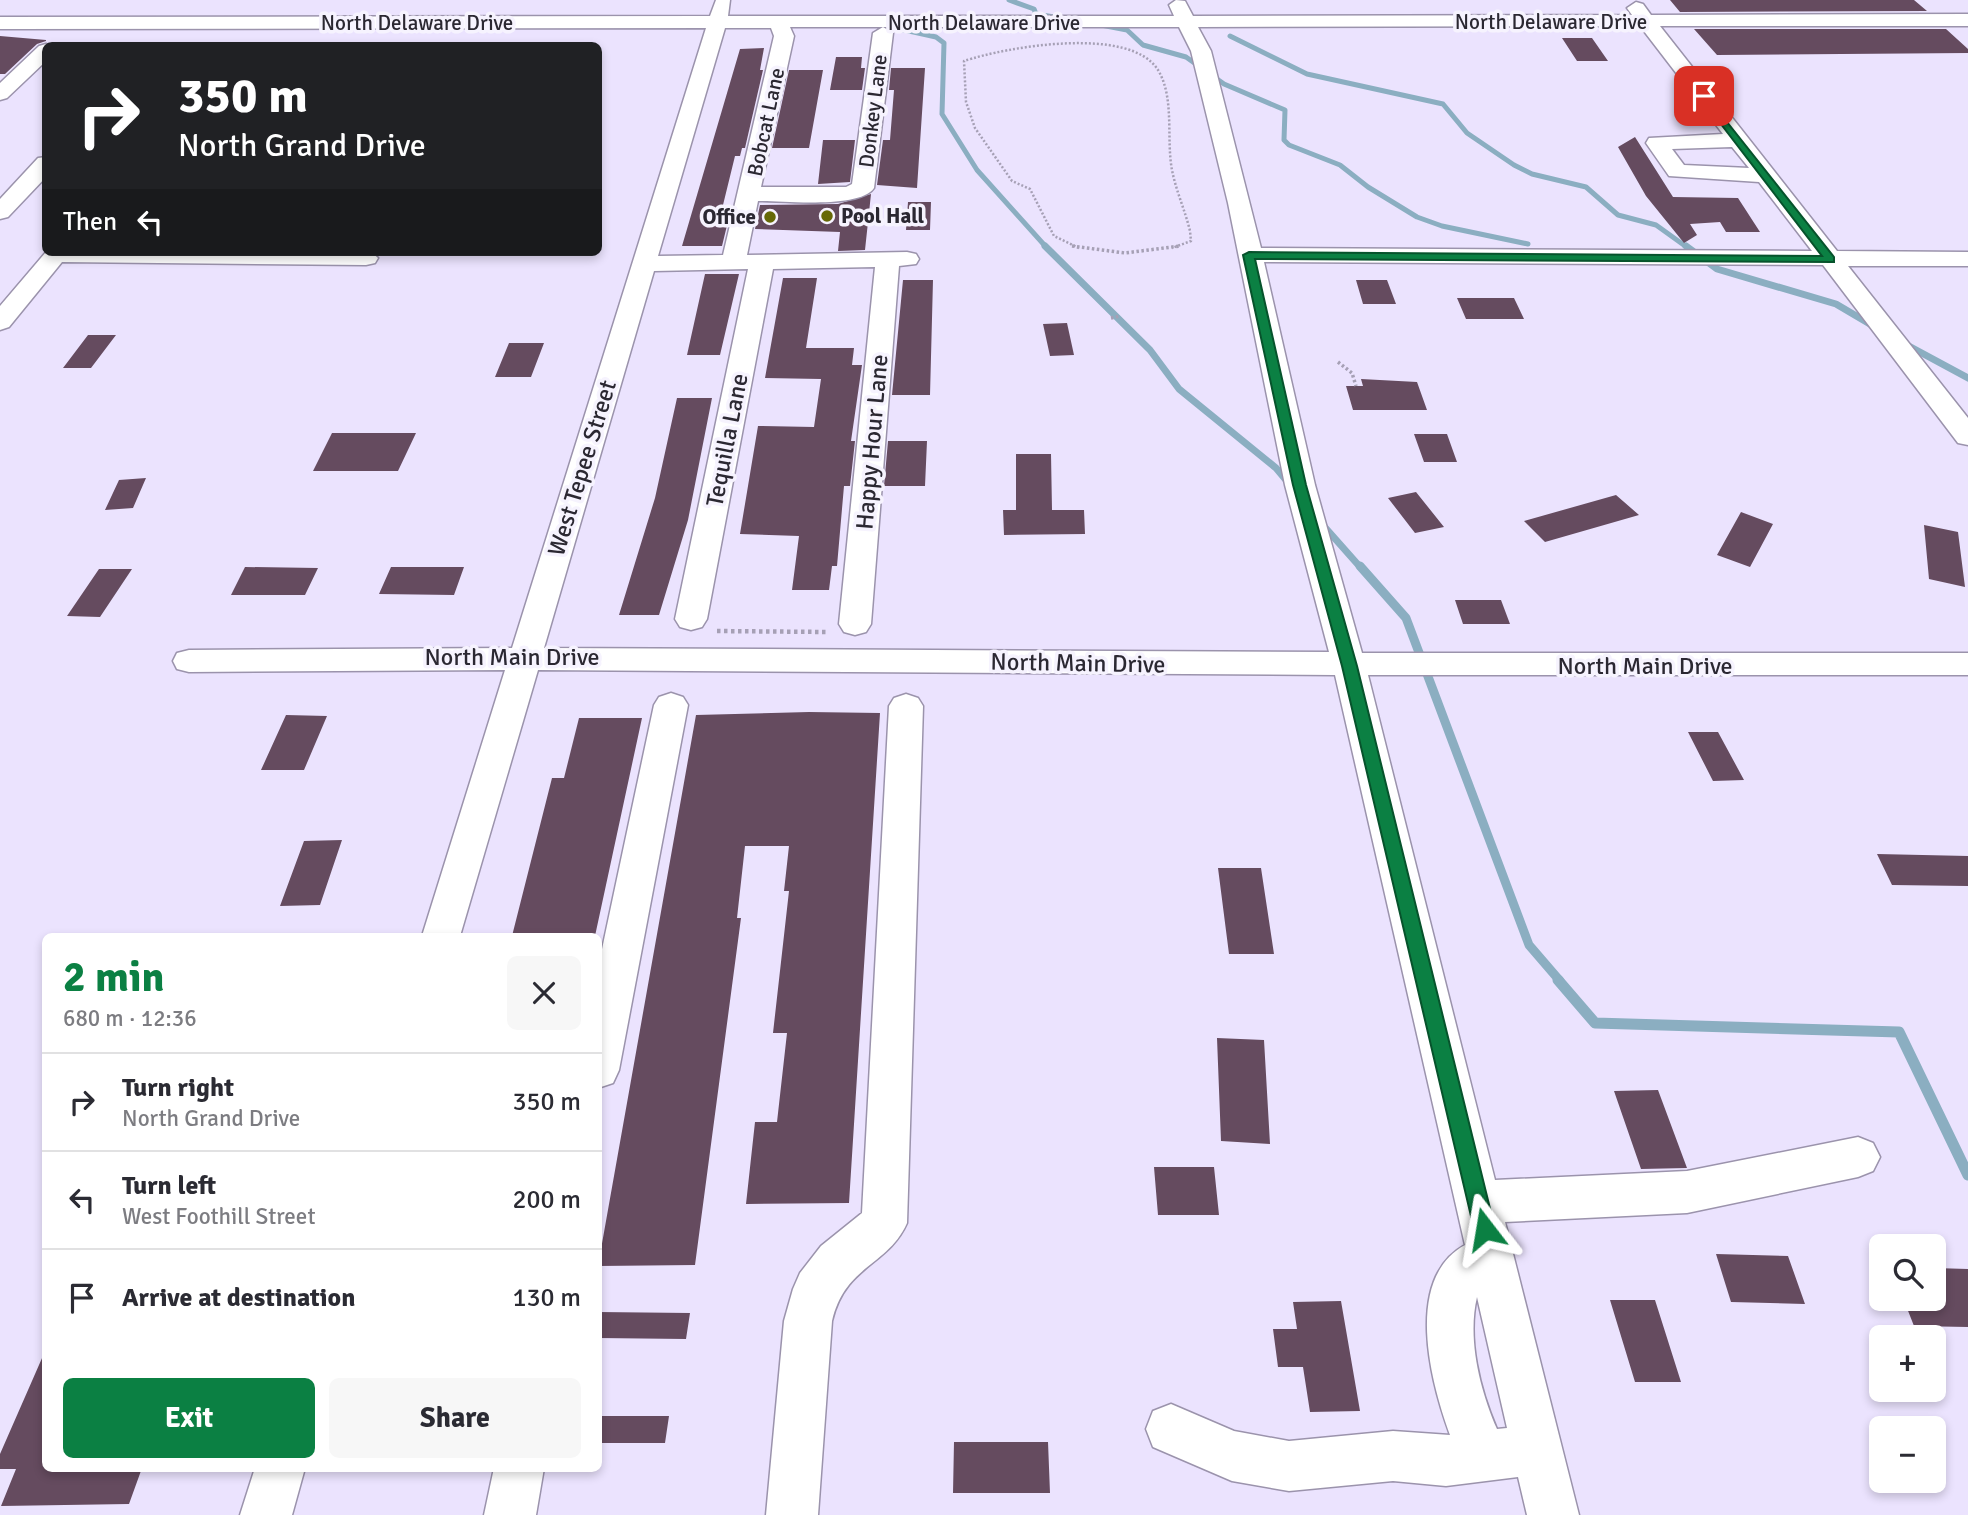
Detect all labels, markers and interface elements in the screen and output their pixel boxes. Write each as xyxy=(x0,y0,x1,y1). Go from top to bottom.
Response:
street label: North Delaware Drive xyxy=(1455,9,1647,35)
street label: North Delaware Drive xyxy=(321,10,513,36)
street label: North Delaware Drive xyxy=(888,10,1080,36)
street label: Donkey Lane xyxy=(853,53,893,169)
street label: Bobcat Lane xyxy=(742,65,790,179)
text: 350 m xyxy=(178,66,308,126)
pin xyxy=(1674,66,1734,126)
icon: right xyxy=(63,70,154,161)
icon: arrive xyxy=(1685,77,1723,115)
text: North Grand Drive xyxy=(178,126,426,165)
icon: left xyxy=(131,203,169,241)
place label: Pool Hall xyxy=(841,203,925,229)
place label: Office xyxy=(702,204,756,230)
text: Then xyxy=(63,206,117,238)
marker: Pool Hall xyxy=(819,208,835,224)
marker: Office xyxy=(762,209,778,225)
street label: Happy Hour Lane xyxy=(849,353,895,531)
street label: Tequilla Lane xyxy=(699,371,755,509)
street label: West Tepee Street xyxy=(541,377,623,559)
street label: North Main Drive xyxy=(424,642,600,672)
street label: North Main Drive xyxy=(990,646,1166,680)
street label: North Main Drive xyxy=(1557,651,1733,681)
text: 2 min xyxy=(63,952,164,1003)
button: close xyxy=(507,956,581,1030)
text: 680 m · 12:36 xyxy=(63,1004,197,1033)
text: Turn right xyxy=(122,1072,234,1104)
icon: right xyxy=(63,1083,101,1121)
text: 350 m xyxy=(512,1086,581,1118)
text: North Grand Drive xyxy=(122,1104,300,1133)
text: Turn left xyxy=(122,1170,216,1202)
icon: left xyxy=(63,1181,101,1219)
text: 200 m xyxy=(512,1184,581,1216)
position arrow xyxy=(1448,1192,1522,1266)
text: West Foothill Street xyxy=(122,1202,315,1231)
map controls xyxy=(1869,1234,1946,1493)
button: search xyxy=(1869,1234,1946,1311)
icon: arrive xyxy=(63,1279,101,1317)
text: Arrive at destination xyxy=(122,1282,355,1314)
text: 130 m xyxy=(512,1282,581,1314)
button: + xyxy=(1869,1325,1946,1402)
button: Exit xyxy=(63,1378,315,1458)
button: Share xyxy=(329,1378,581,1458)
button: − xyxy=(1869,1416,1946,1493)

